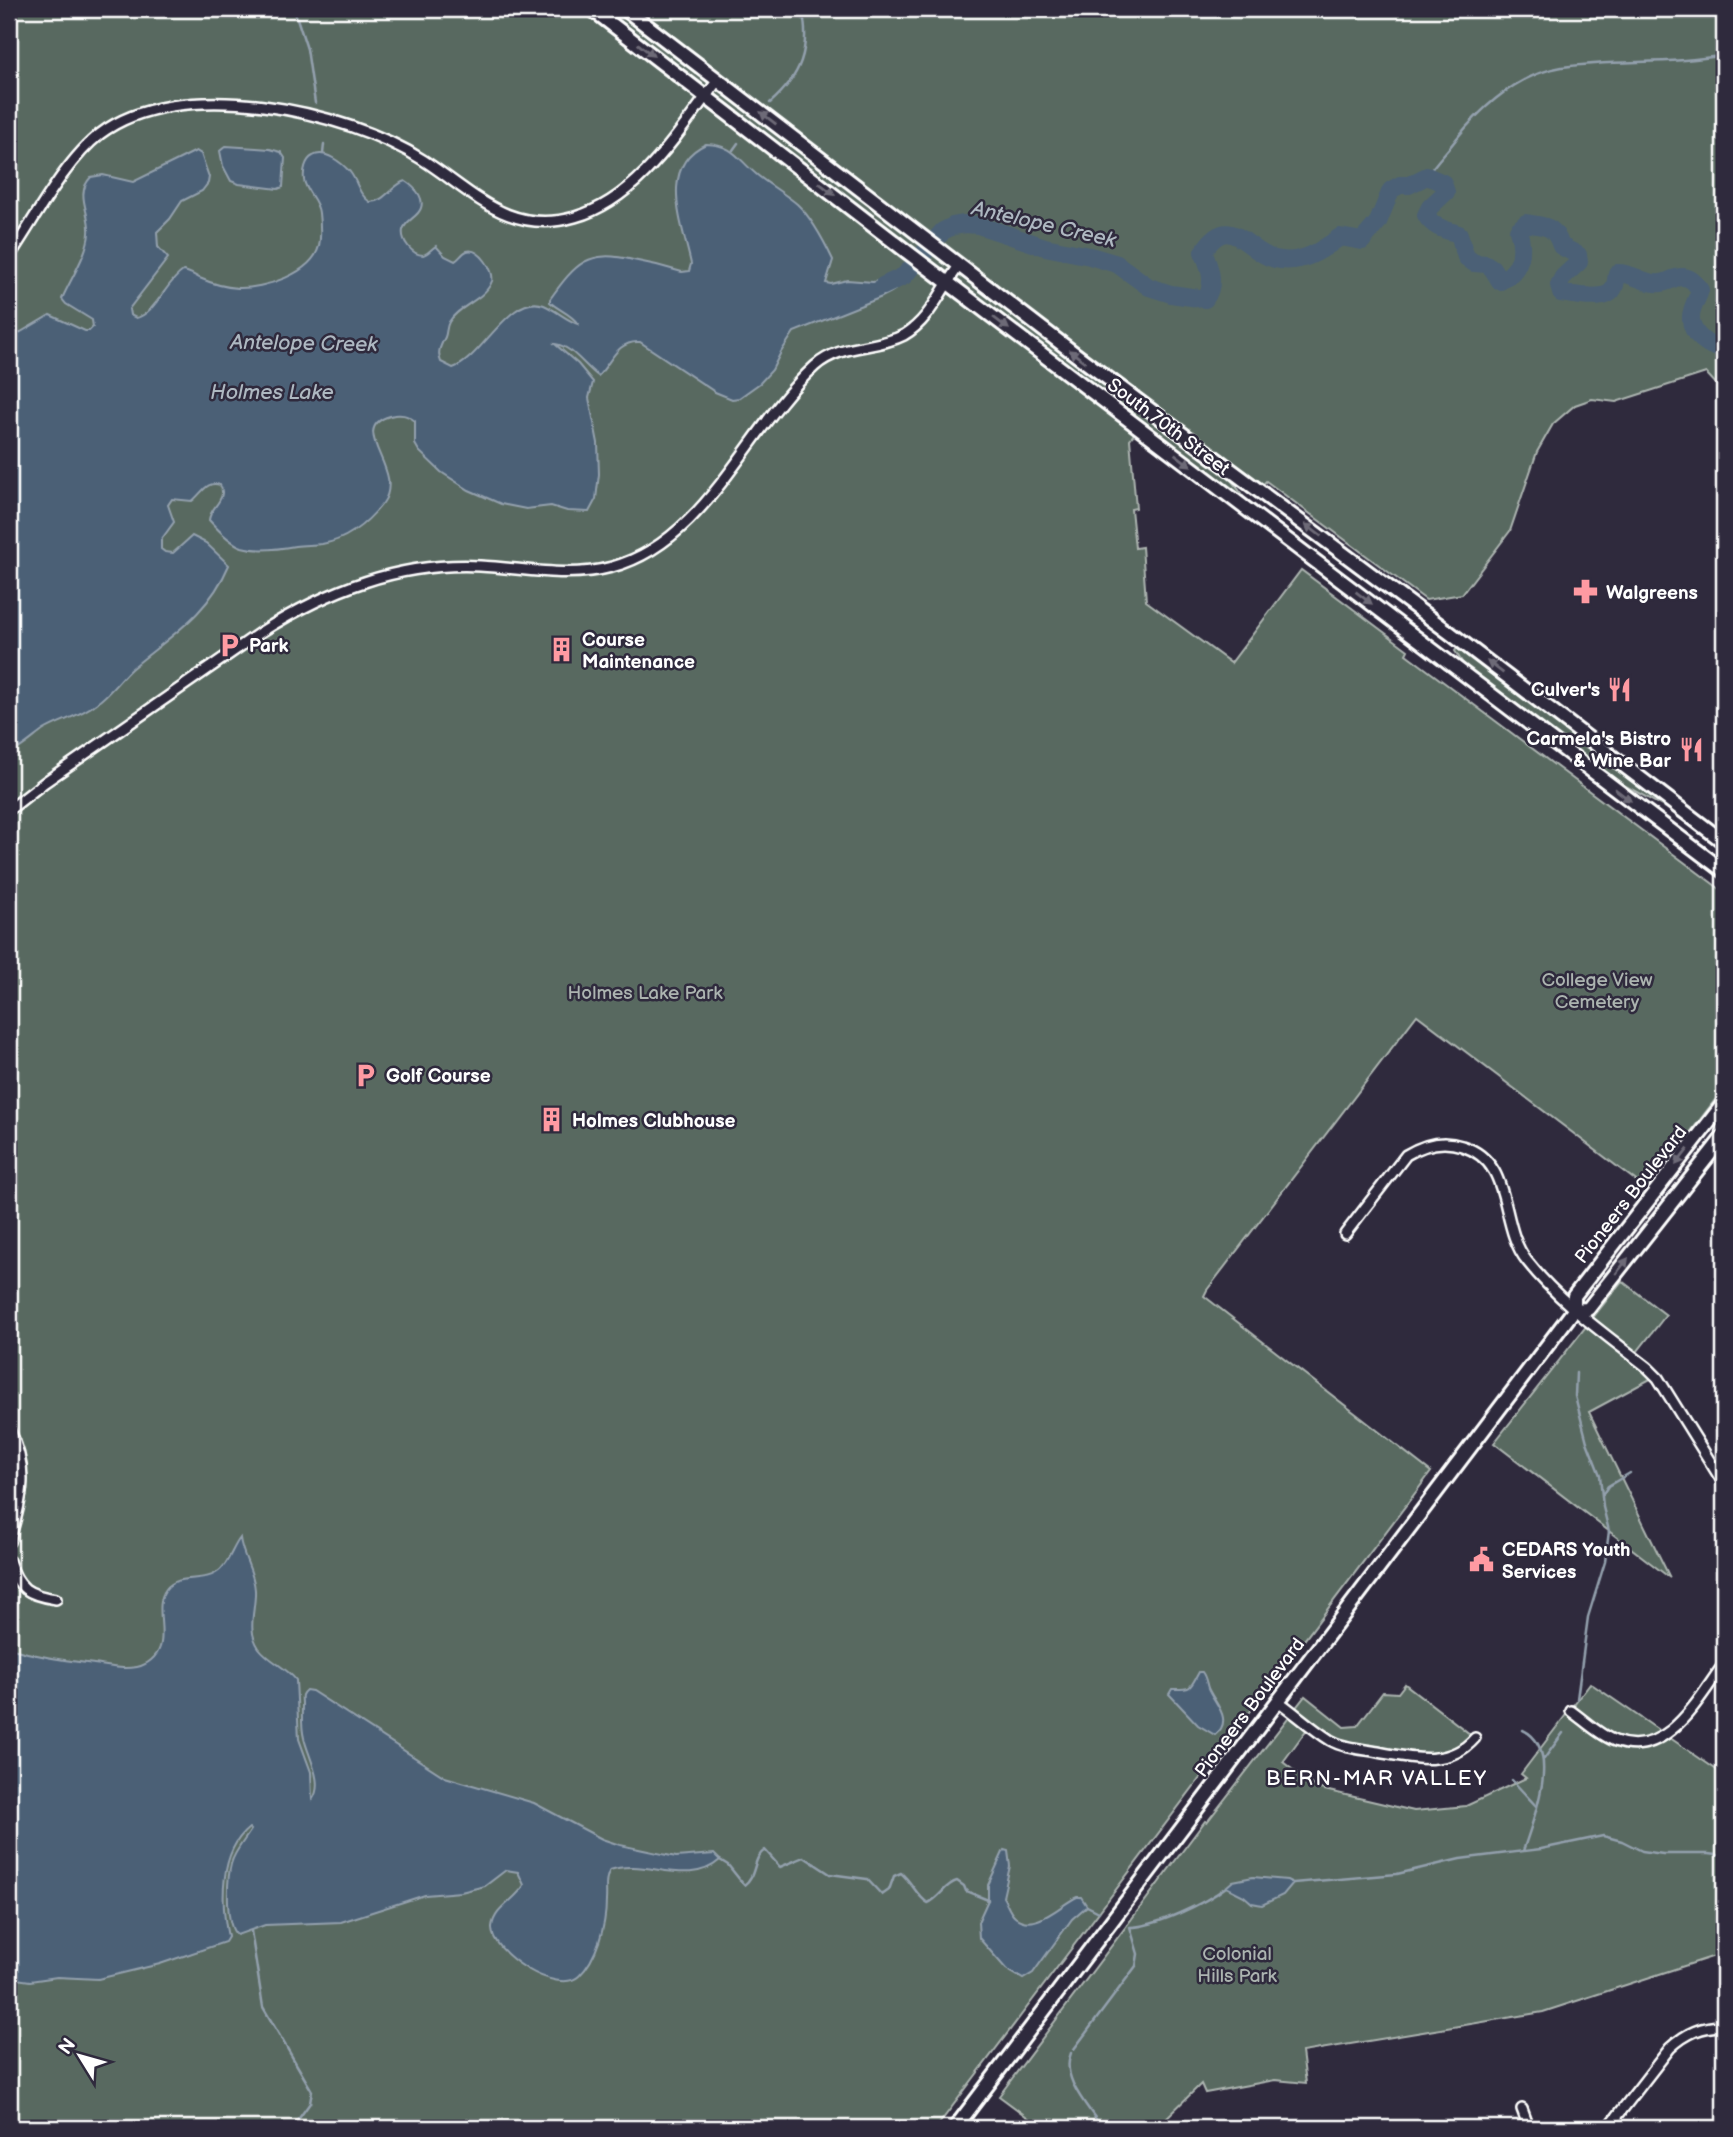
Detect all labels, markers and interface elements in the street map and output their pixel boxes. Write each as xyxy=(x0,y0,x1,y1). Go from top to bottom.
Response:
one-way arrow xyxy=(637,43,655,58)
one-way arrow xyxy=(759,112,777,126)
one-way arrow xyxy=(817,182,835,197)
water label: Antelope Creek xyxy=(968,196,1119,253)
one-way arrow xyxy=(992,316,1011,330)
water label: Antelope Creek xyxy=(229,330,378,357)
one-way arrow xyxy=(1069,349,1087,364)
street label: South 70th Street xyxy=(1102,374,1234,481)
water label: Holmes Lake xyxy=(210,380,334,405)
one-way arrow xyxy=(1173,453,1191,468)
one-way arrow xyxy=(1304,523,1322,537)
pharmacy icon: Walgreens xyxy=(1572,578,1600,606)
place label: Walgreens xyxy=(1606,582,1698,605)
one-way arrow xyxy=(1355,591,1373,605)
place label: Course Maintenance xyxy=(582,629,695,674)
parking icon: Park xyxy=(215,631,243,659)
place label: Park xyxy=(249,635,289,658)
building icon: Course Maintenance xyxy=(548,636,576,664)
one-way arrow xyxy=(1486,660,1504,674)
restaurant icon: Culver's xyxy=(1606,675,1634,703)
place label: Culver's xyxy=(1531,679,1600,702)
place label: Carmela's Bistro & Wine Bar xyxy=(1527,728,1671,773)
restaurant icon: Carmela's Bistro & Wine Bar xyxy=(1677,735,1705,763)
one-way arrow xyxy=(1614,787,1632,801)
park label: College View Cemetery xyxy=(1542,969,1653,1014)
park label: Holmes Lake Park xyxy=(567,982,723,1005)
parking icon: Golf Course xyxy=(352,1061,380,1089)
place label: Golf Course xyxy=(386,1065,491,1088)
building icon: Holmes Clubhouse xyxy=(538,1106,566,1134)
place label: Holmes Clubhouse xyxy=(572,1110,736,1133)
street label: Pioneers Boulevard xyxy=(1570,1122,1692,1268)
one-way arrow xyxy=(1675,1148,1690,1166)
one-way arrow xyxy=(1614,1257,1629,1275)
place label: CEDARS Youth Services xyxy=(1502,1539,1630,1584)
public building icon: CEDARS Youth Services xyxy=(1468,1546,1496,1574)
street label: Pioneers Boulevard xyxy=(1190,1634,1310,1782)
district label: BERN-MAR VALLEY xyxy=(1266,1766,1488,1791)
park label: Colonial Hills Park xyxy=(1197,1943,1277,1988)
north arrow xyxy=(46,2022,116,2092)
text: N xyxy=(54,2034,81,2059)

